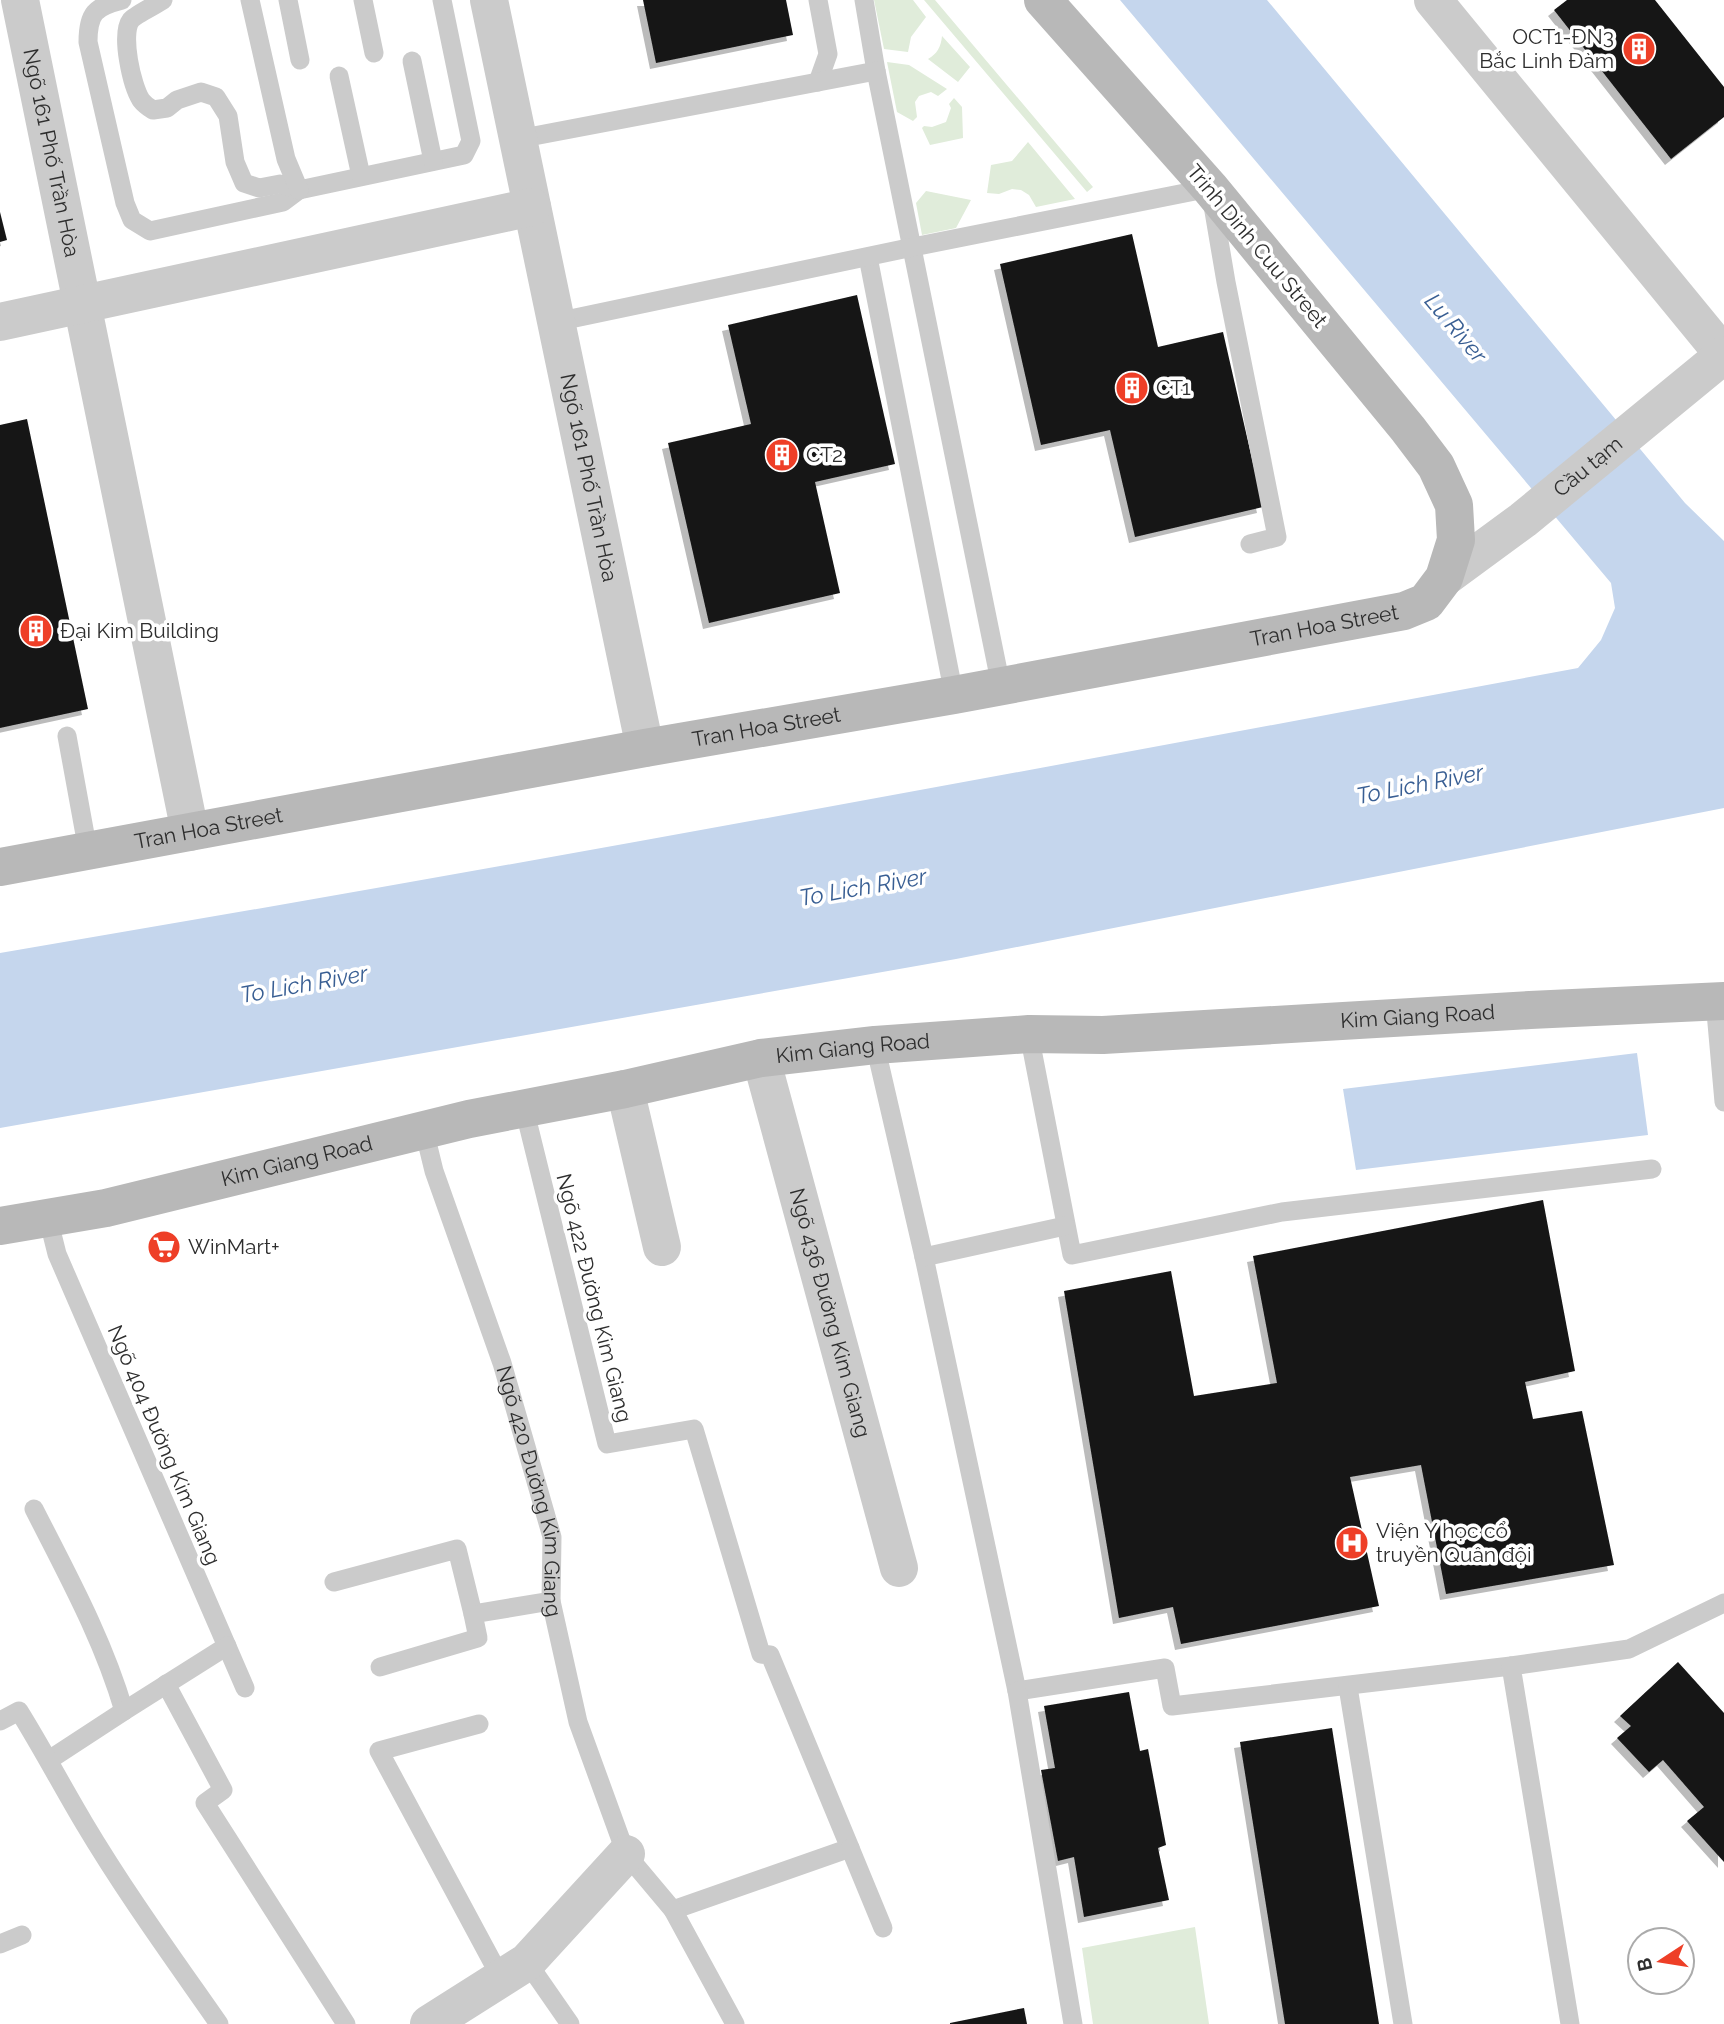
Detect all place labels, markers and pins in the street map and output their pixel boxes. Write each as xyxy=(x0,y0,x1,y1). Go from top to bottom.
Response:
place label: OCT1-ĐN3 Bắc Linh Đàm xyxy=(1479,24,1614,73)
building icon: OCT1-ĐN3 Bắc Linh Đàm xyxy=(1620,30,1658,68)
building icon: CT1 xyxy=(1113,369,1151,407)
place label: CT1 xyxy=(1156,375,1191,400)
building icon: CT2 xyxy=(763,436,801,474)
place label: CT2 xyxy=(806,442,843,467)
building icon: Đại Kim Building xyxy=(17,612,55,650)
place label: Đại Kim Building xyxy=(60,618,219,643)
supermarket icon: WinMart+ xyxy=(145,1228,183,1266)
place label: WinMart+ xyxy=(188,1234,280,1259)
place label: Viện Y học cổ truyền Quân đội xyxy=(1376,1518,1532,1567)
hospital icon: Viện Y học cổ truyền Quân đội xyxy=(1333,1524,1371,1562)

